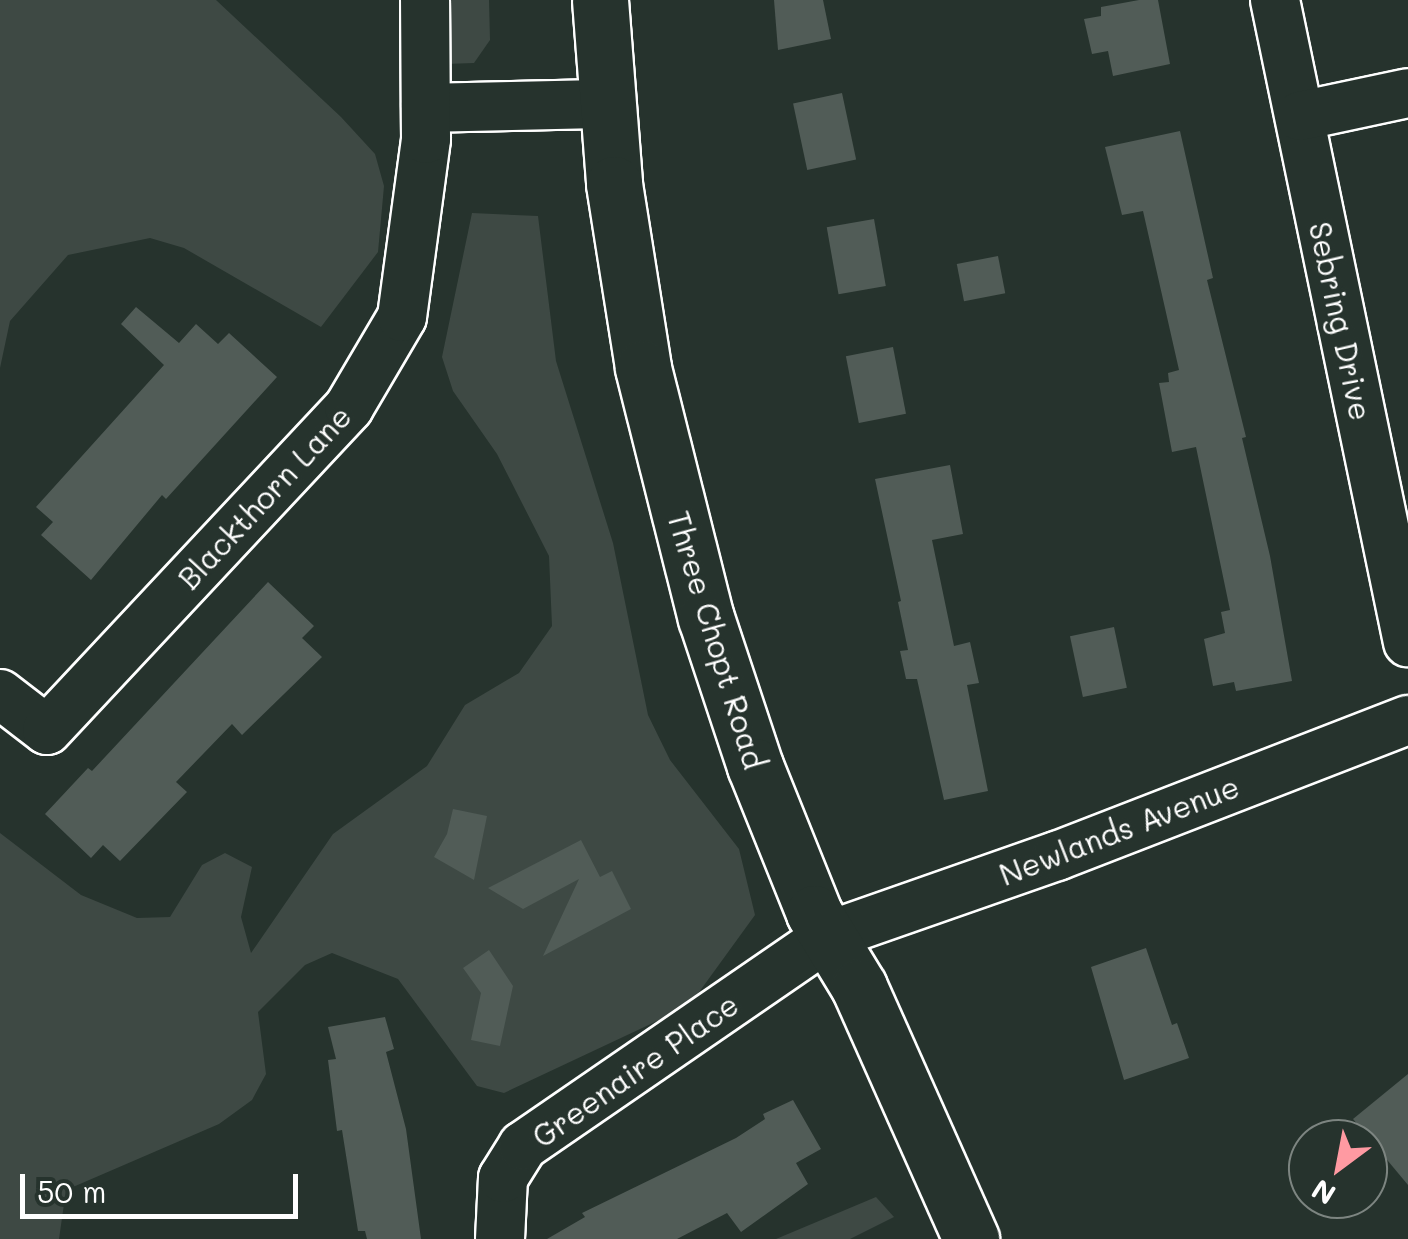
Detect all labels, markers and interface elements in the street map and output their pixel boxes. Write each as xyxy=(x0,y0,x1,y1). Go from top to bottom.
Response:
street label: Sebring Drive xyxy=(1302,219,1380,423)
street label: Blackthorn Lane xyxy=(170,398,358,596)
street label: Three Chopt Road xyxy=(661,507,773,773)
street label: Newlands Avenue xyxy=(994,768,1244,892)
street label: Greenaire Place xyxy=(525,986,745,1154)
north arrow xyxy=(1288,1119,1388,1219)
scale bar xyxy=(25,1154,302,1216)
text: 50 m xyxy=(37,1171,107,1211)
text: N xyxy=(1305,1172,1342,1214)

